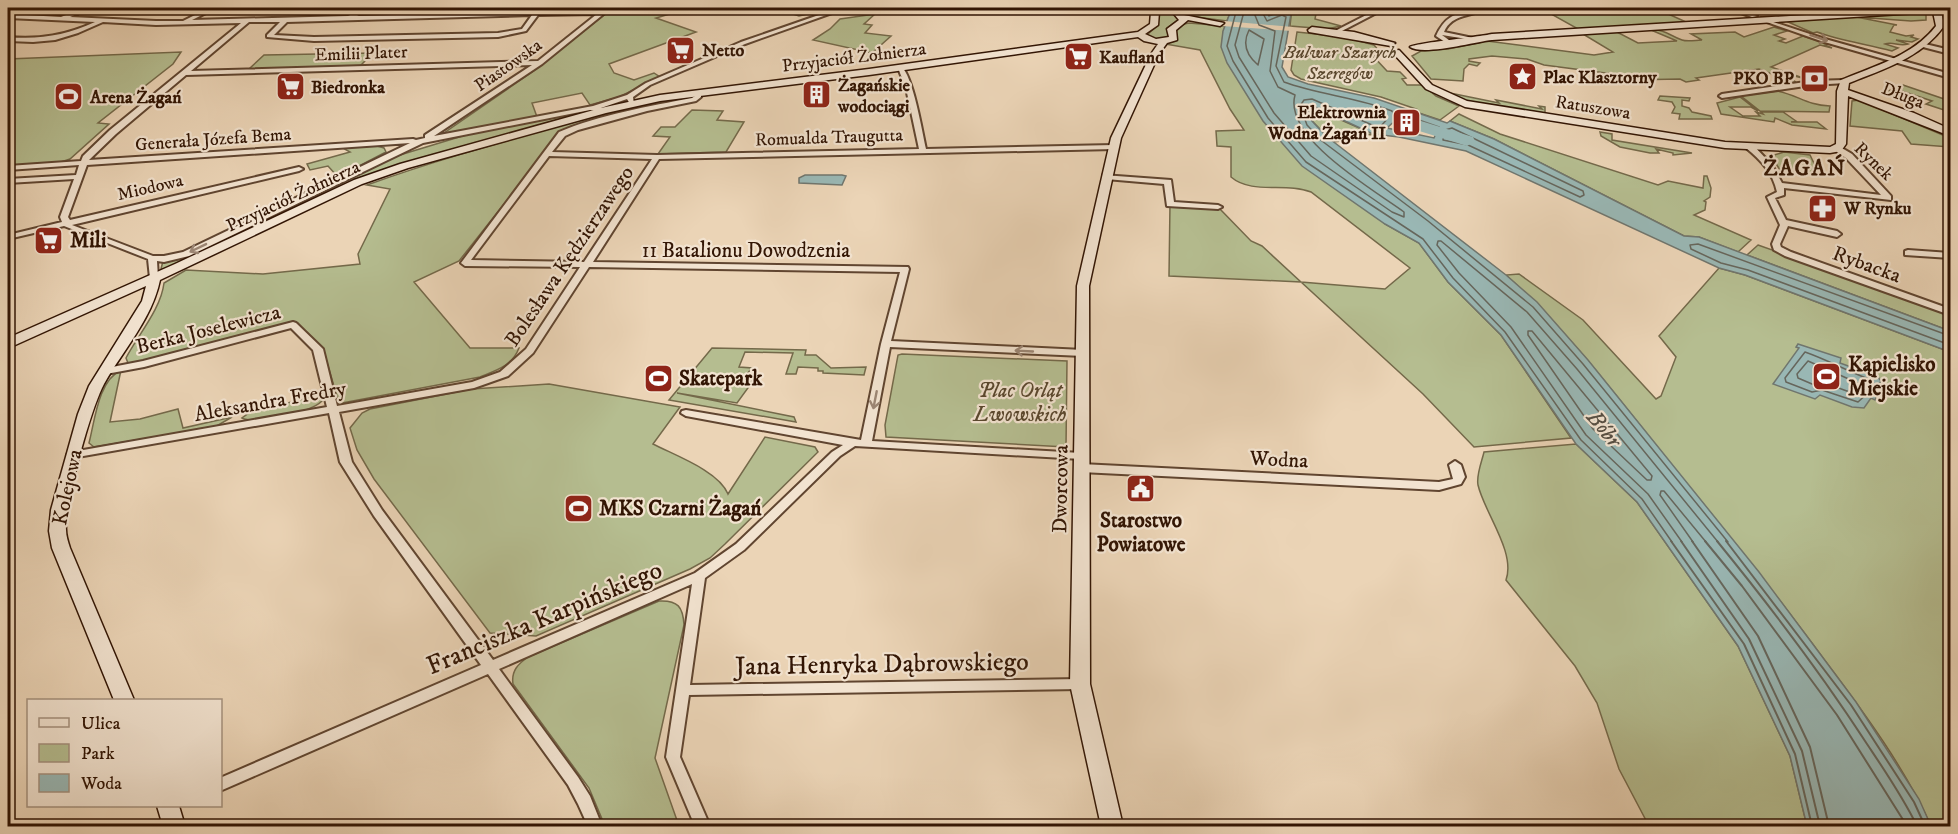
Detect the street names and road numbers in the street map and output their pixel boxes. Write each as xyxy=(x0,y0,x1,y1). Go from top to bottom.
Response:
street label: Piastowska xyxy=(471,34,547,97)
street label: Przyjaciół Żołnierza xyxy=(781,38,928,78)
street label: Emilii Plater xyxy=(314,41,408,67)
street label: Długa xyxy=(1878,78,1927,114)
street label: Ratuszowa xyxy=(1554,91,1632,125)
street label: Generała Józefa Bema xyxy=(134,124,292,156)
street label: Romualda Traugutta xyxy=(755,124,904,152)
street label: Rynek xyxy=(1849,138,1898,186)
street label: Przyjaciół Żołnierza xyxy=(223,156,364,238)
street label: Bolesława Kędzierzawego xyxy=(500,161,640,352)
street label: Miodowa xyxy=(115,170,186,206)
street label: 11 Batalionu Dowodzenia xyxy=(642,238,850,264)
street label: Rybacka xyxy=(1829,241,1904,289)
street label: Berka Joselewicza xyxy=(133,299,283,361)
street label: Aleksandra Fredry xyxy=(192,376,349,428)
street label: Dworcowa xyxy=(1047,444,1075,533)
street label: Wodna xyxy=(1248,445,1309,475)
street label: Kolejowa xyxy=(47,447,89,528)
street label: Franciszka Karpińskiego xyxy=(422,554,667,683)
street label: Jana Henryka Dąbrowskiego xyxy=(733,645,1029,684)

